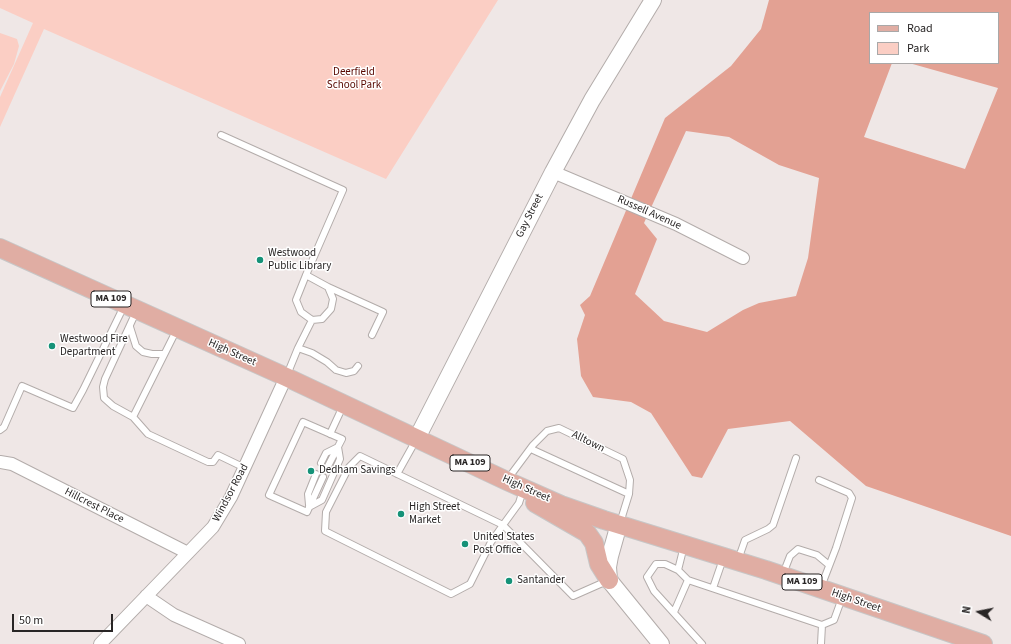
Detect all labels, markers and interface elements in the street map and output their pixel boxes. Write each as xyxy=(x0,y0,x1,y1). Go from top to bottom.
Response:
legend xyxy=(869,12,999,64)
text: Road xyxy=(907,20,933,37)
text: Park xyxy=(907,40,929,57)
park label: Deerfield School Park xyxy=(327,66,381,92)
street label: Gay Street xyxy=(513,192,547,240)
street label: Russell Avenue xyxy=(615,193,683,233)
place label: Westwood Public Library xyxy=(268,247,331,273)
marker: Westwood Public Library xyxy=(255,255,265,265)
road number: MA 109 xyxy=(91,291,131,307)
place label: Westwood Fire Department xyxy=(60,333,128,359)
street label: High Street xyxy=(206,337,258,369)
marker: Westwood Fire Department xyxy=(47,341,57,351)
street label: Alltown xyxy=(569,428,607,456)
road number: MA 109 xyxy=(450,455,490,471)
street label: Windsor Road xyxy=(210,462,252,524)
place label: Dedham Savings xyxy=(319,464,396,478)
marker: Dedham Savings xyxy=(306,466,316,476)
street label: High Street xyxy=(500,473,552,505)
street label: Hillcrest Place xyxy=(62,485,126,527)
place label: High Street Market xyxy=(409,501,460,527)
marker: High Street Market xyxy=(396,509,406,519)
place label: United States Post Office xyxy=(473,531,534,557)
marker: United States Post Office xyxy=(460,539,470,549)
place label: Santander xyxy=(517,574,565,588)
road number: MA 109 xyxy=(782,574,822,590)
marker: Santander xyxy=(504,576,514,586)
street label: High Street xyxy=(830,586,882,616)
north arrow xyxy=(959,592,999,632)
text: N xyxy=(959,605,975,615)
scale bar xyxy=(14,606,115,632)
text: 50 m xyxy=(19,612,43,629)

